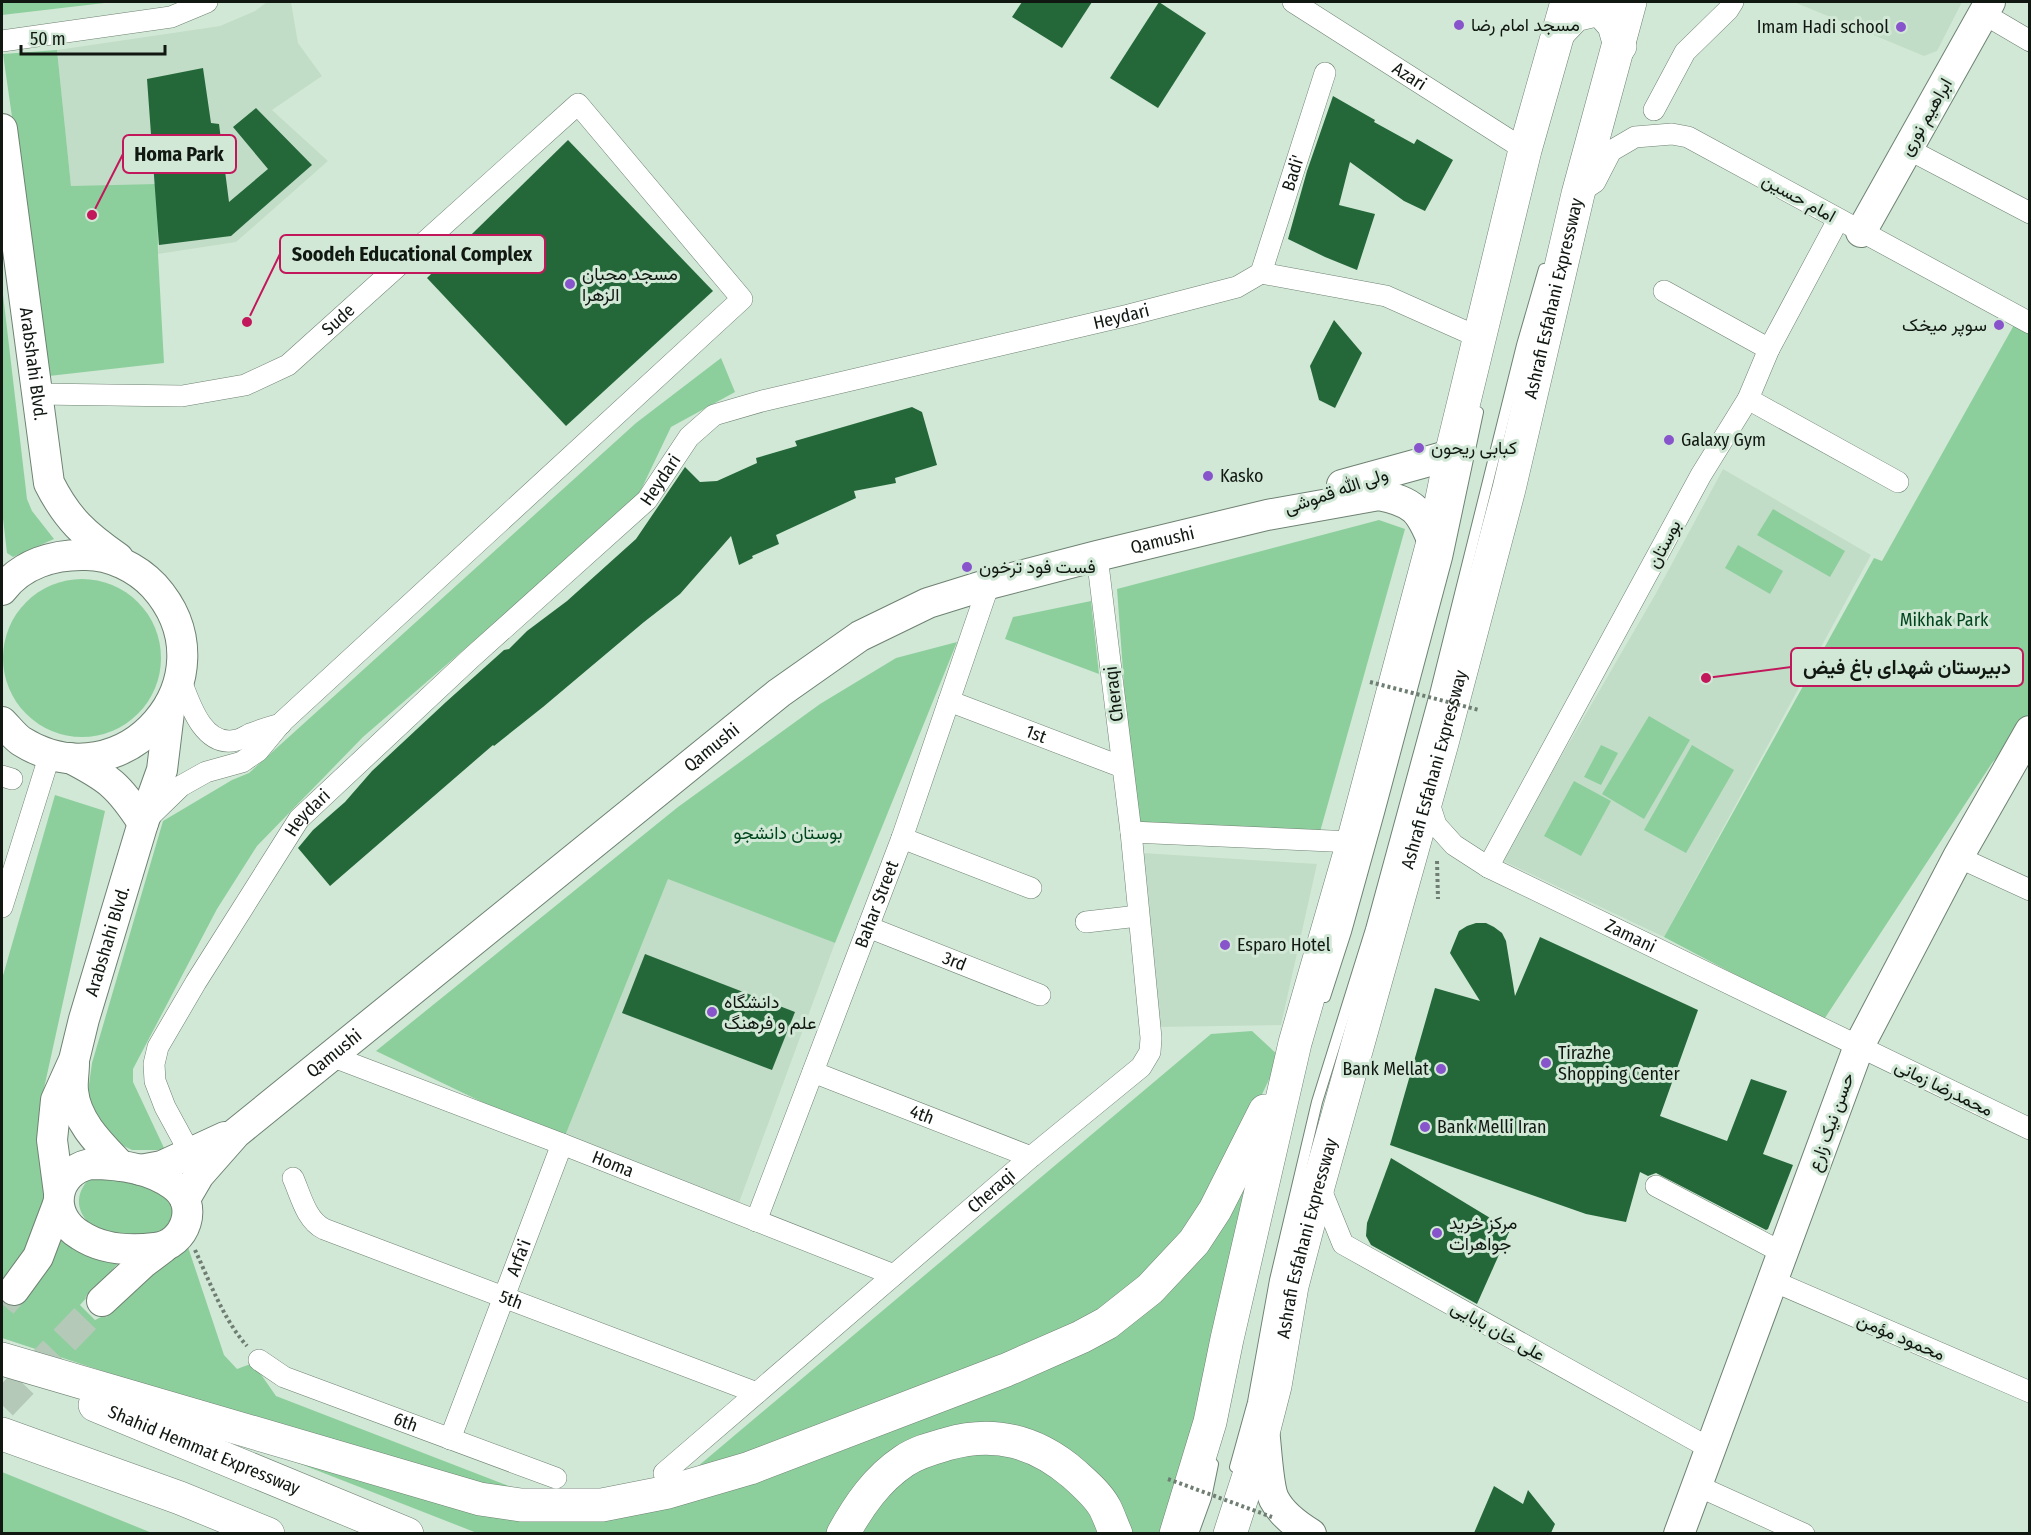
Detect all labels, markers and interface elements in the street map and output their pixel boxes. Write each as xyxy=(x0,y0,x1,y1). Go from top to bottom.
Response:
place label: مسجد امام رضا xyxy=(1471,14,1580,37)
place label: Imam Hadi school xyxy=(1757,16,1889,38)
scale bar xyxy=(21,18,165,56)
marker: مسجد امام رضا xyxy=(1452,18,1466,32)
marker: Imam Hadi school xyxy=(1894,20,1908,34)
text: 50 m xyxy=(30,28,66,50)
street label: Azari xyxy=(1388,57,1430,95)
street label: ابراهیم نوری xyxy=(1895,74,1958,160)
callout: Homa Park xyxy=(123,135,236,173)
text: Homa Park xyxy=(134,142,225,166)
street label: Badi' xyxy=(1277,152,1309,194)
street label: امام حسین xyxy=(1758,169,1840,228)
street label: Ashrafi Esfahani Expressway xyxy=(1519,196,1588,401)
callout: Soodeh Educational Complex xyxy=(280,235,545,273)
text: Soodeh Educational Complex xyxy=(292,242,533,266)
place label: مسجد محبان الزهرا xyxy=(582,263,678,306)
marker: مسجد محبان الزهرا xyxy=(563,277,577,291)
street label: Sude xyxy=(317,299,359,340)
street label: Heydari xyxy=(1091,299,1152,334)
street label: Arabshahi Blvd. xyxy=(15,306,52,422)
place label: سوپر میخک xyxy=(1902,314,1987,337)
marker: سوپر میخک xyxy=(1992,318,2006,332)
place label: Galaxy Gym xyxy=(1681,429,1766,451)
marker: Galaxy Gym xyxy=(1662,433,1676,447)
place label: کبابی ریحون xyxy=(1431,437,1517,459)
marker: کبابی ریحون xyxy=(1412,441,1426,455)
street label: Heydari xyxy=(635,450,685,510)
street label: ولی الله قموشی xyxy=(1281,463,1391,519)
place label: Kasko xyxy=(1220,465,1263,487)
marker: Kasko xyxy=(1201,469,1215,483)
street label: بوستان xyxy=(1642,516,1686,572)
street label: Qamushi xyxy=(1128,522,1197,559)
place label: فست فود ترخون xyxy=(979,556,1096,578)
marker: فست فود ترخون xyxy=(960,560,974,574)
park label: Mikhak Park xyxy=(1900,609,1989,631)
callout: دبیرستان شهدای باغ فیض xyxy=(1791,648,2023,686)
text: دبیرستان شهدای باغ فیض xyxy=(1803,655,2011,681)
street label: Cheraqi xyxy=(1100,665,1128,723)
street label: Ashrafi Esfahani Expressway xyxy=(1396,668,1472,871)
street label: Qamushi xyxy=(680,719,744,777)
street label: 1st xyxy=(1022,720,1050,748)
street label: Heydari xyxy=(280,785,335,840)
park label: بوستان دانشجو xyxy=(734,822,842,844)
street label: Bahar Street xyxy=(850,857,903,951)
street label: Arabshahi Blvd. xyxy=(80,883,134,999)
street label: Zamani xyxy=(1602,914,1660,958)
place label: Esparo Hotel xyxy=(1237,934,1331,956)
marker: Esparo Hotel xyxy=(1218,938,1232,952)
street label: 3rd xyxy=(939,947,969,976)
place label: دانشگاه علم و فرهنگ xyxy=(724,991,816,1035)
marker: دانشگاه علم و فرهنگ xyxy=(705,1005,719,1019)
street label: Qamushi xyxy=(302,1025,366,1083)
place label: Tirazhe Shopping Center xyxy=(1558,1042,1680,1085)
street label: محمدرضا زمانی xyxy=(1891,1055,1997,1121)
marker: Tirazhe Shopping Center xyxy=(1539,1056,1553,1070)
place label: Bank Mellat xyxy=(1342,1058,1429,1080)
marker: Bank Mellat xyxy=(1434,1062,1448,1076)
street label: حسن نیک زارع xyxy=(1803,1070,1860,1175)
street label: 4th xyxy=(907,1100,937,1129)
place label: Bank Melli Iran xyxy=(1437,1116,1546,1138)
marker: Bank Melli Iran xyxy=(1418,1120,1432,1134)
street label: Ashrafi Esfahani Expressway xyxy=(1272,1136,1342,1340)
street label: Homa xyxy=(589,1146,637,1182)
street label: Cheraqi xyxy=(963,1164,1020,1218)
place label: مرکز خرید جواهرات xyxy=(1449,1212,1517,1255)
marker: مرکز خرید جواهرات xyxy=(1430,1226,1444,1240)
street label: Arfa'i xyxy=(502,1236,536,1279)
street label: 5th xyxy=(496,1285,526,1314)
street label: علی خان بابایی xyxy=(1447,1296,1549,1366)
street label: محمود مؤمن xyxy=(1854,1309,1948,1365)
street label: Shahid Hemmat Expressway xyxy=(105,1401,303,1500)
street label: 6th xyxy=(390,1408,421,1437)

